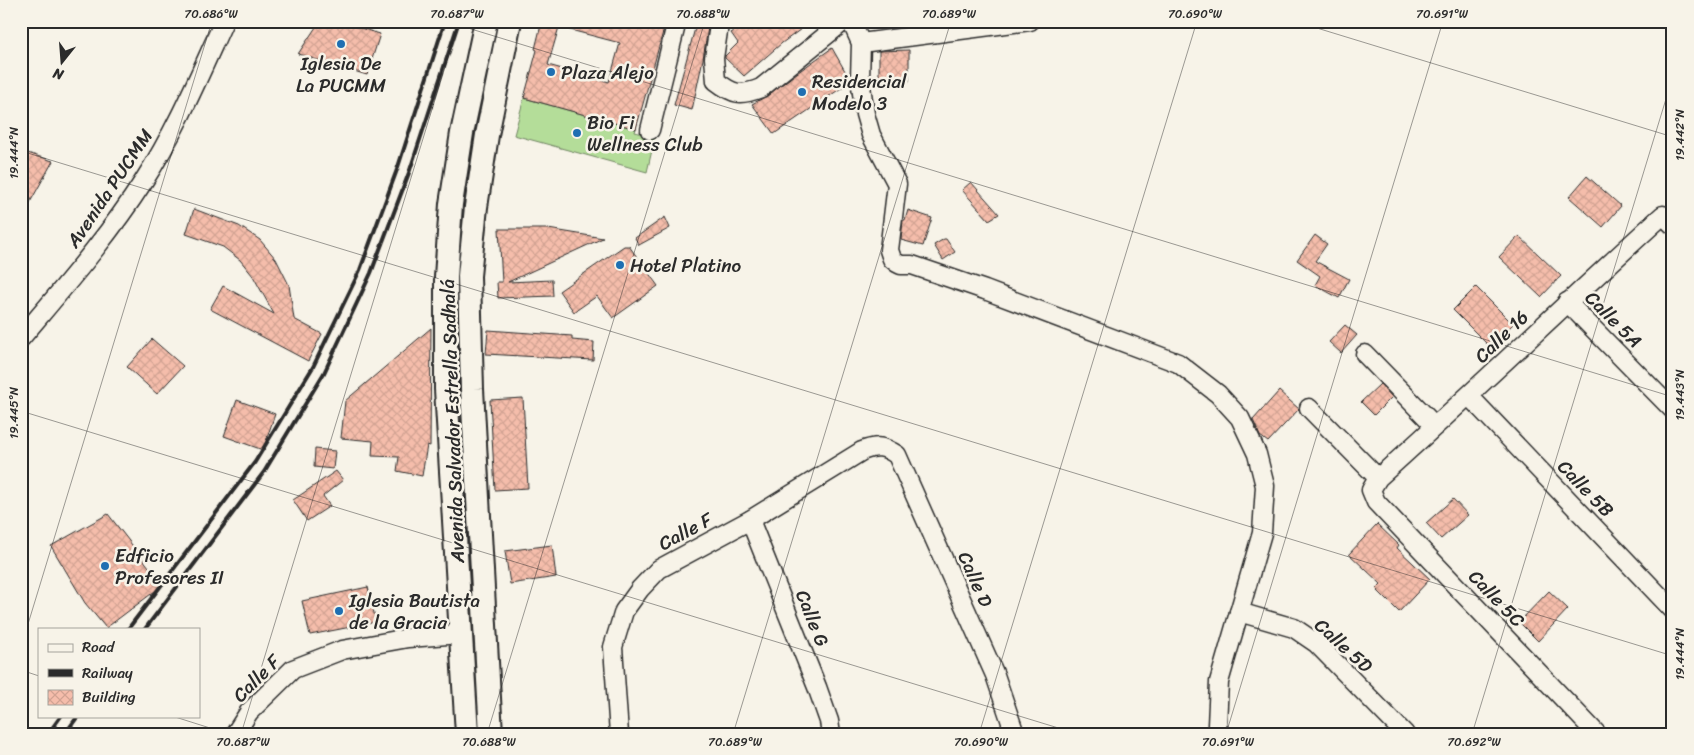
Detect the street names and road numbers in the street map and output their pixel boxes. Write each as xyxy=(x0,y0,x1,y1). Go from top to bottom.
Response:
street label: Avenida PUCMM xyxy=(57,121,162,255)
street label: Avenida Salvador Estrella Sadhalá xyxy=(431,278,474,565)
street label: Calle 5A xyxy=(1577,283,1650,356)
street label: Calle 16 xyxy=(1466,302,1537,371)
street label: Calle 5B xyxy=(1549,452,1622,525)
street label: Calle F xyxy=(652,503,720,559)
street label: Calle D xyxy=(949,546,1003,613)
street label: Calle 5C xyxy=(1460,562,1533,635)
street label: Calle G xyxy=(786,585,839,652)
street label: Calle 5D xyxy=(1307,610,1381,681)
street label: Calle F xyxy=(224,645,289,710)

